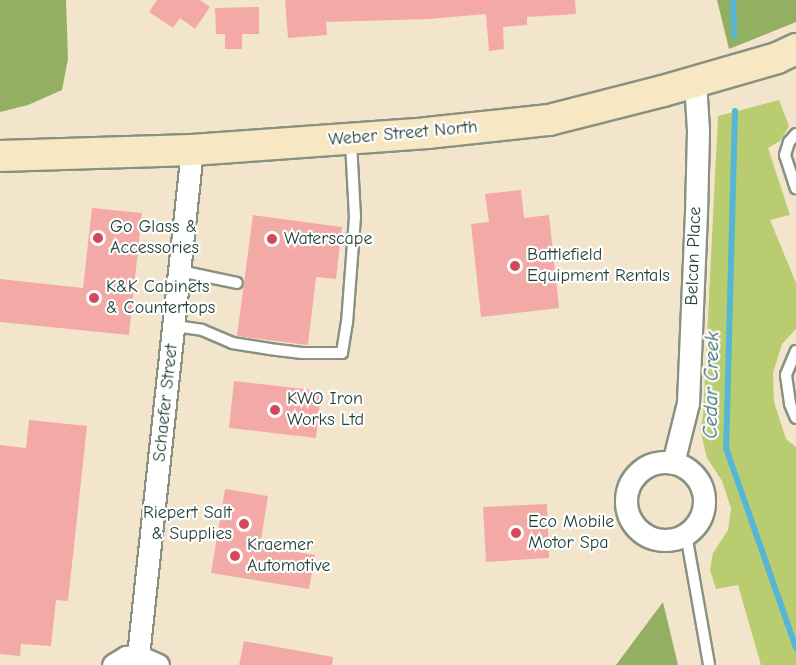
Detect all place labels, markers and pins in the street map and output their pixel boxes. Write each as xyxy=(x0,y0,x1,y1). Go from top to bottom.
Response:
place label: Go Glass & Accessories xyxy=(110,217,199,260)
place label: Waterscape xyxy=(284,228,372,250)
marker: Go Glass & Accessories xyxy=(91,231,105,245)
marker: Waterscape xyxy=(265,232,279,246)
place label: Battlefield Equipment Rentals xyxy=(527,245,670,288)
marker: Battlefield Equipment Rentals xyxy=(508,259,522,273)
place label: K&K Cabinets & Countertops xyxy=(106,277,215,320)
marker: K&K Cabinets & Countertops xyxy=(87,291,101,305)
place label: KWO Iron Works Ltd xyxy=(287,389,364,432)
marker: KWO Iron Works Ltd xyxy=(268,403,282,417)
place label: Riepert Salt & Supplies xyxy=(143,503,232,546)
place label: Eco Mobile Motor Spa xyxy=(528,512,614,554)
marker: Riepert Salt & Supplies xyxy=(237,517,251,531)
marker: Eco Mobile Motor Spa xyxy=(509,526,523,540)
place label: Kraemer Automotive xyxy=(247,535,330,578)
marker: Kraemer Automotive xyxy=(228,549,242,563)

